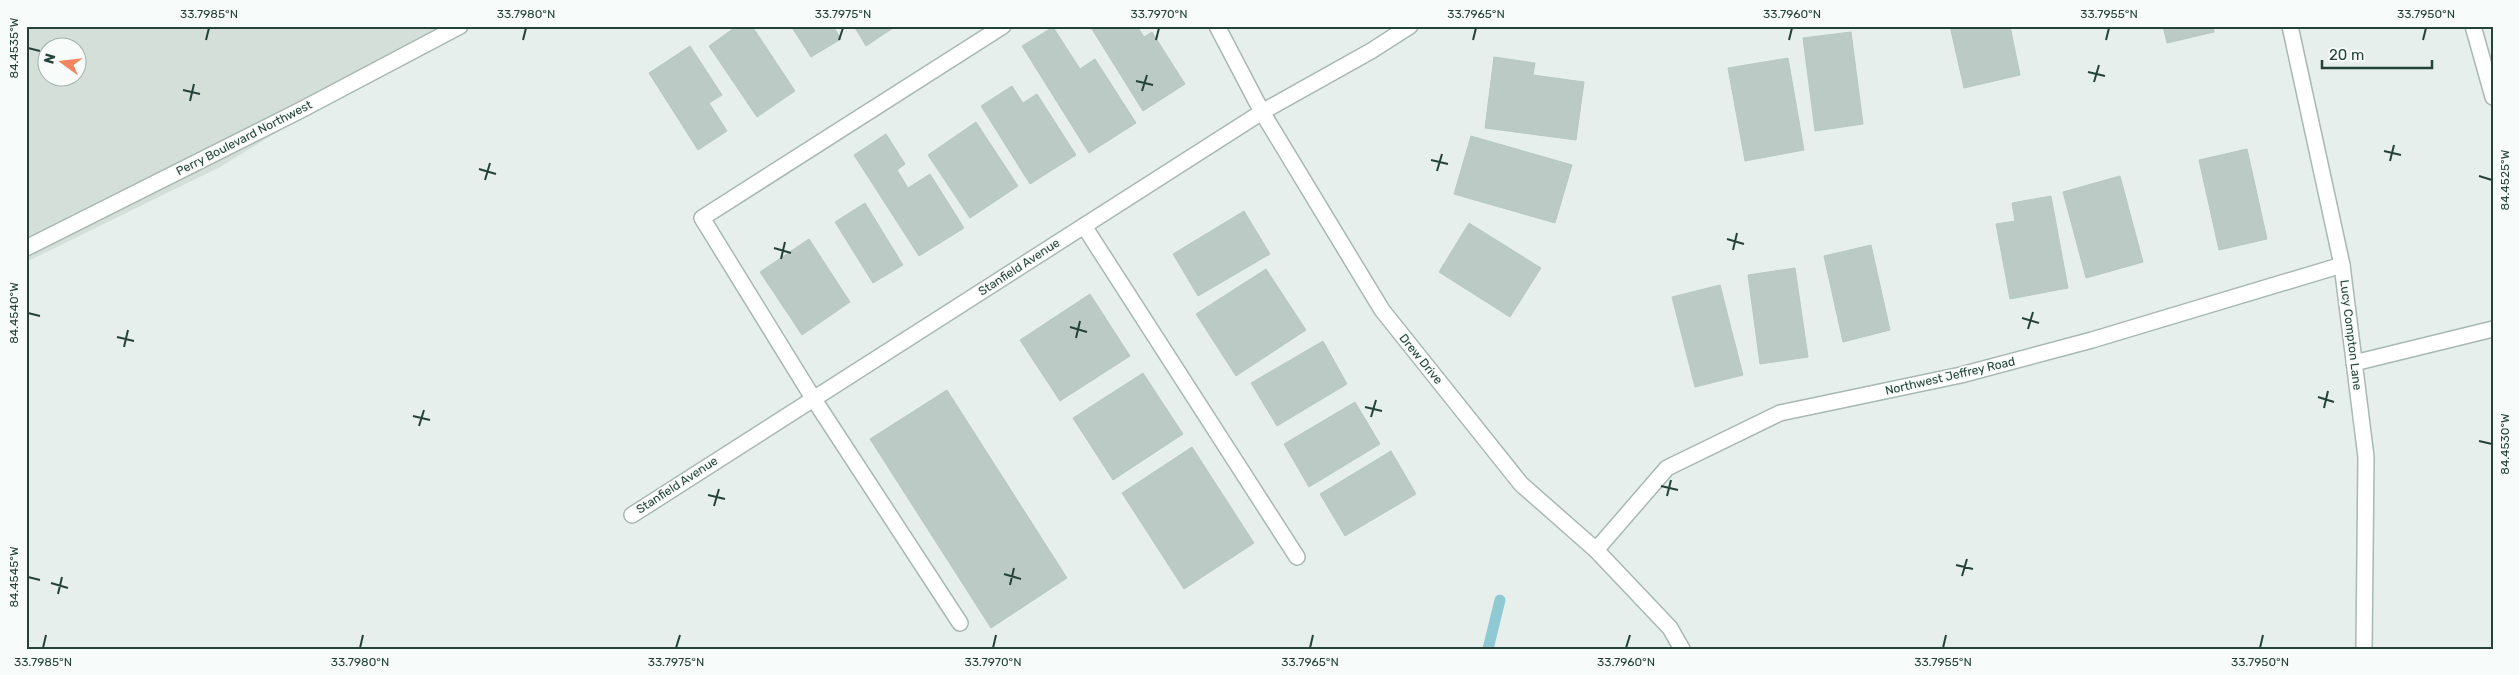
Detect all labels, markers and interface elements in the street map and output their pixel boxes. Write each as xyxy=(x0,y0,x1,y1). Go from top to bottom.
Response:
text: 33.7985°N xyxy=(180,7,238,21)
text: 33.7980°N xyxy=(497,7,555,21)
text: 33.7975°N xyxy=(815,7,871,21)
text: 33.7970°N xyxy=(1130,7,1188,21)
text: 33.7965°N xyxy=(1447,7,1505,21)
text: 33.7960°N xyxy=(1763,7,1821,21)
text: 33.7955°N xyxy=(2080,7,2138,21)
text: 33.7950°N xyxy=(2397,7,2455,21)
text: 84.4535°W xyxy=(7,17,21,78)
north arrow xyxy=(38,38,88,88)
scale bar xyxy=(2322,38,2432,70)
text: 20 m xyxy=(2329,46,2364,64)
text: N xyxy=(40,52,59,66)
street label: Perry Boulevard Northwest xyxy=(174,97,314,178)
text: 84.4525°W xyxy=(2498,149,2512,210)
street label: Stanfield Avenue xyxy=(976,235,1062,298)
street label: Lucy Compton Lane xyxy=(2337,279,2365,391)
text: 84.4540°W xyxy=(7,282,21,344)
street label: Drew Drive xyxy=(1397,331,1446,387)
street label: Northwest Jeffrey Road xyxy=(1884,354,2016,398)
text: 84.4530°W xyxy=(2498,413,2512,475)
street label: Stanfield Avenue xyxy=(634,453,720,516)
text: 84.4545°W xyxy=(7,546,21,608)
text: 33.7985°N xyxy=(14,655,72,669)
text: 33.7980°N xyxy=(331,655,389,669)
text: 33.7975°N xyxy=(648,655,704,669)
text: 33.7970°N xyxy=(964,655,1022,669)
text: 33.7965°N xyxy=(1281,655,1339,669)
text: 33.7960°N xyxy=(1597,655,1655,669)
text: 33.7955°N xyxy=(1914,655,1972,669)
text: 33.7950°N xyxy=(2231,655,2289,669)

